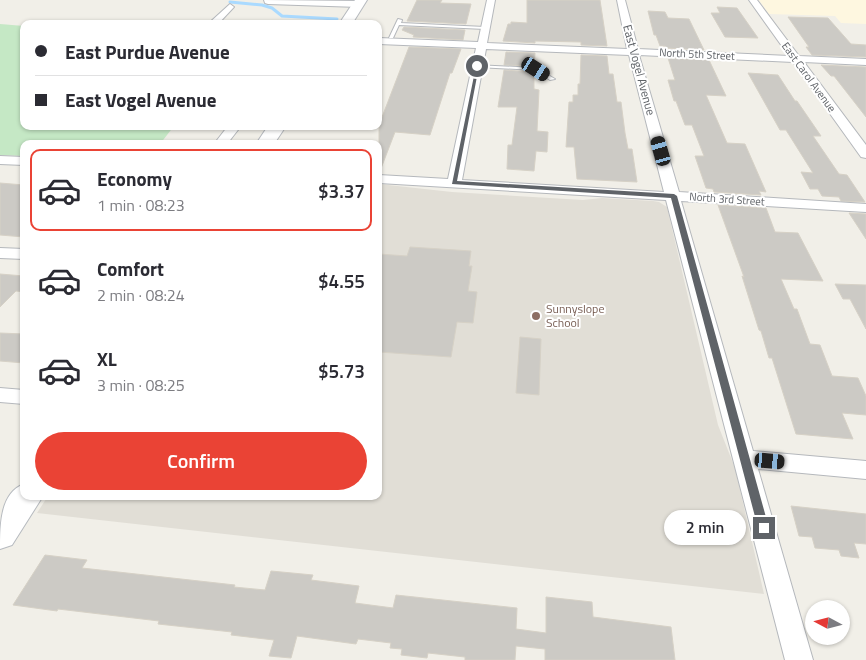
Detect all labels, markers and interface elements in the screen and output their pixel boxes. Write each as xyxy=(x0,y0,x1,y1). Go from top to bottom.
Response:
street label: East Vogel Avenue xyxy=(618,22,661,117)
text: East Purdue Avenue xyxy=(65,37,230,66)
street label: East Carol Avenue xyxy=(778,39,840,116)
street label: North 5th Street xyxy=(659,44,735,64)
route start xyxy=(466,55,488,77)
car xyxy=(519,55,552,83)
text: East Vogel Avenue xyxy=(65,85,216,114)
car xyxy=(649,135,672,167)
text: Economy xyxy=(97,164,172,193)
icon: car xyxy=(37,168,82,213)
text: $3.37 xyxy=(318,176,365,205)
street label: North 3rd Street xyxy=(689,188,765,210)
text: 1 min · 08:23 xyxy=(97,193,185,217)
text: Comfort xyxy=(97,254,164,283)
icon: car xyxy=(37,258,82,303)
text: $4.55 xyxy=(318,266,365,295)
text: 2 min · 08:24 xyxy=(97,283,185,307)
place label: Sunnyslope School xyxy=(546,299,604,332)
marker: Sunnyslope School xyxy=(530,310,542,322)
text: XL xyxy=(97,344,117,373)
icon: car xyxy=(37,348,82,393)
text: $5.73 xyxy=(318,356,365,385)
text: 3 min · 08:25 xyxy=(97,373,185,397)
button: Confirm xyxy=(35,432,367,490)
car xyxy=(754,452,785,470)
callout: 2 min xyxy=(664,510,746,546)
text: 2 min xyxy=(686,515,724,539)
route end xyxy=(753,517,775,539)
north arrow xyxy=(805,600,850,645)
map controls xyxy=(805,600,850,645)

